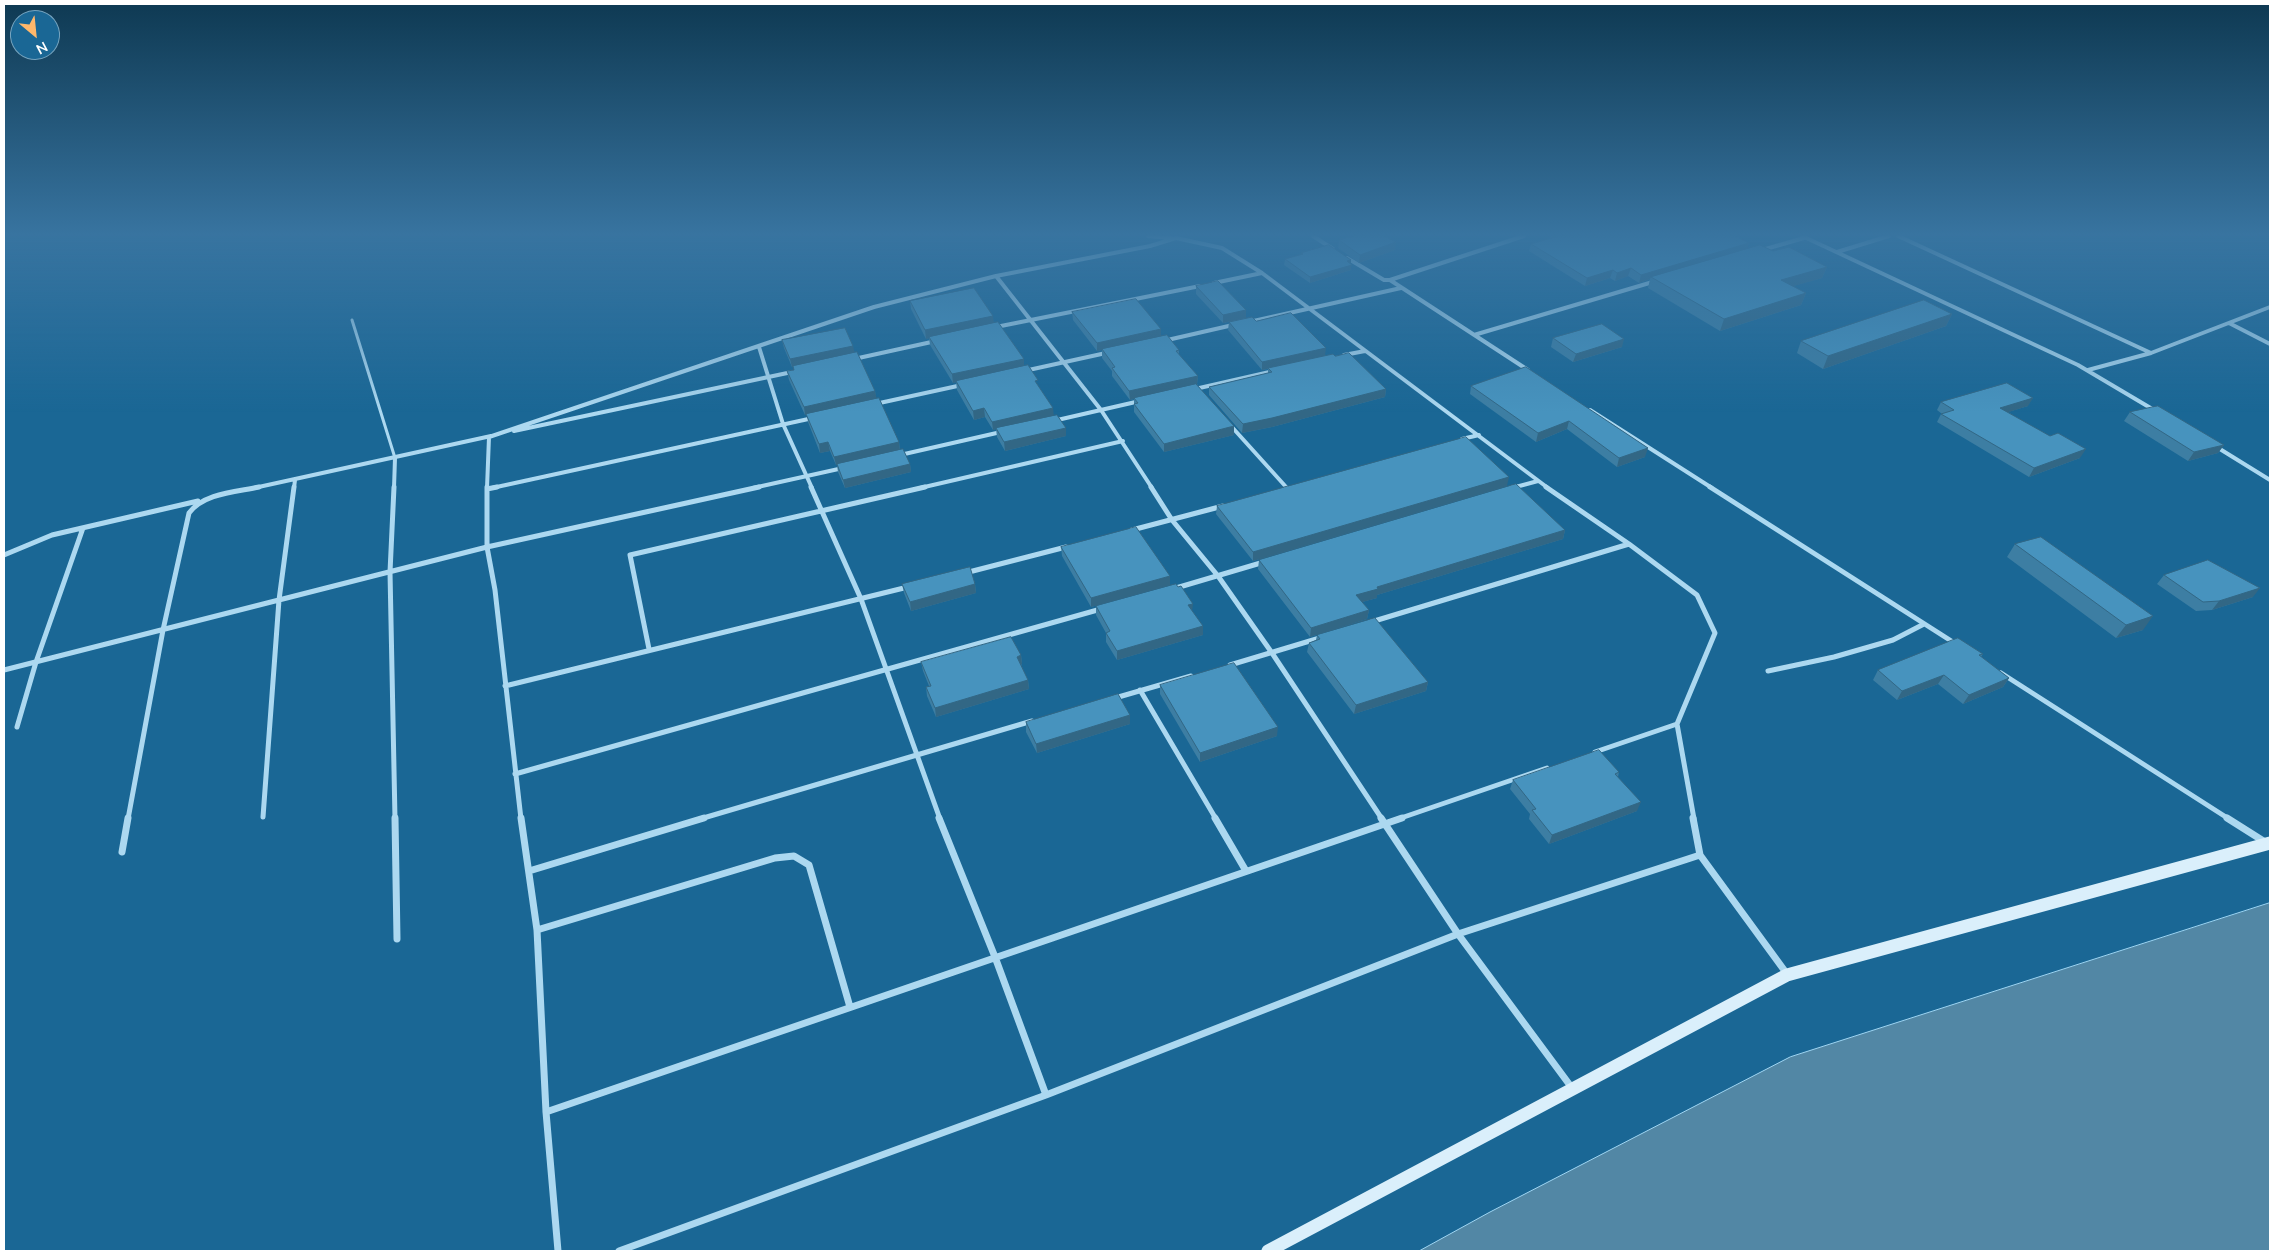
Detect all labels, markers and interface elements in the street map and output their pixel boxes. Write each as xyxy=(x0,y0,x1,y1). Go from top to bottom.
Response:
north arrow xyxy=(10,10,60,60)
text: N xyxy=(33,37,51,59)

